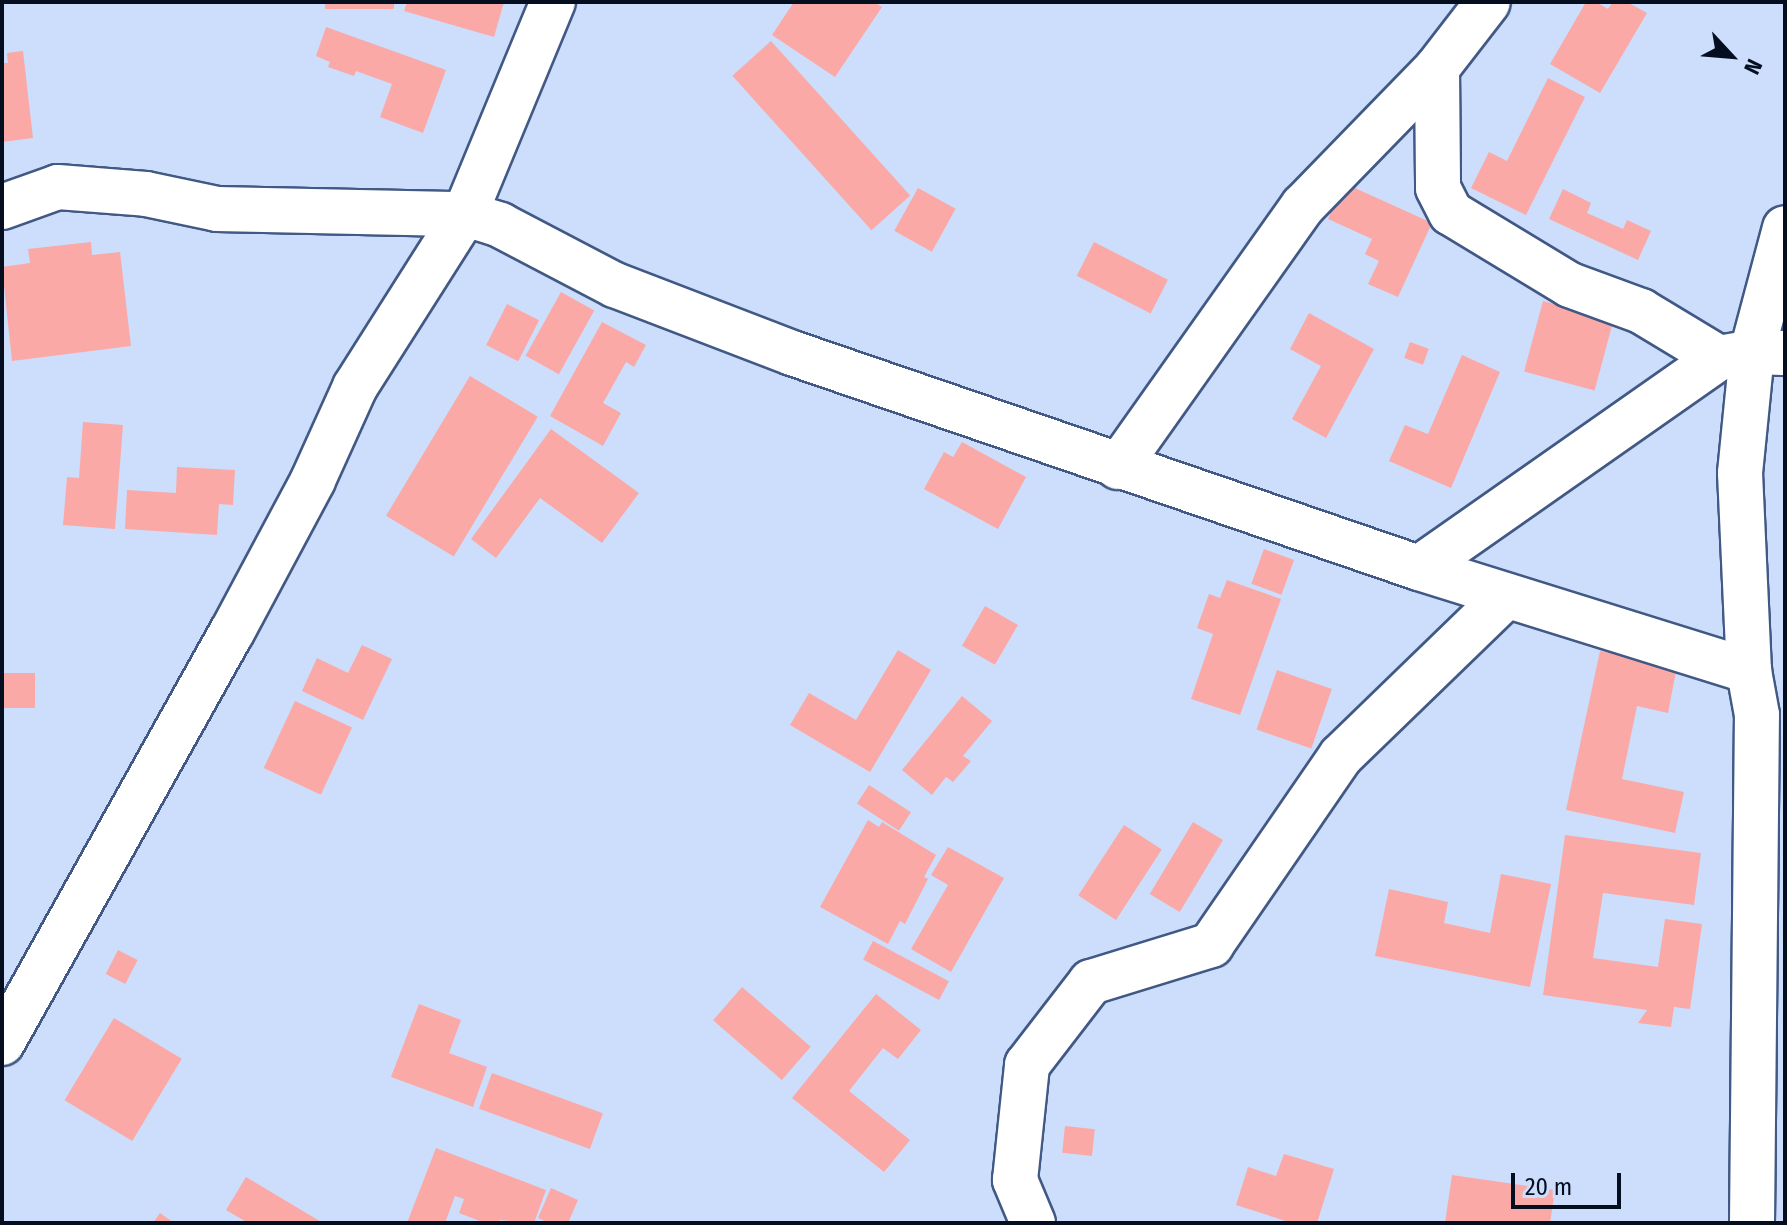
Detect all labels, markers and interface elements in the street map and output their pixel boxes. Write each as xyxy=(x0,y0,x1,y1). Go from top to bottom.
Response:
north arrow xyxy=(1691,16,1771,96)
text: N xyxy=(1738,55,1768,79)
scale bar xyxy=(1515,1157,1625,1207)
text: 20 m xyxy=(1525,1173,1572,1201)

